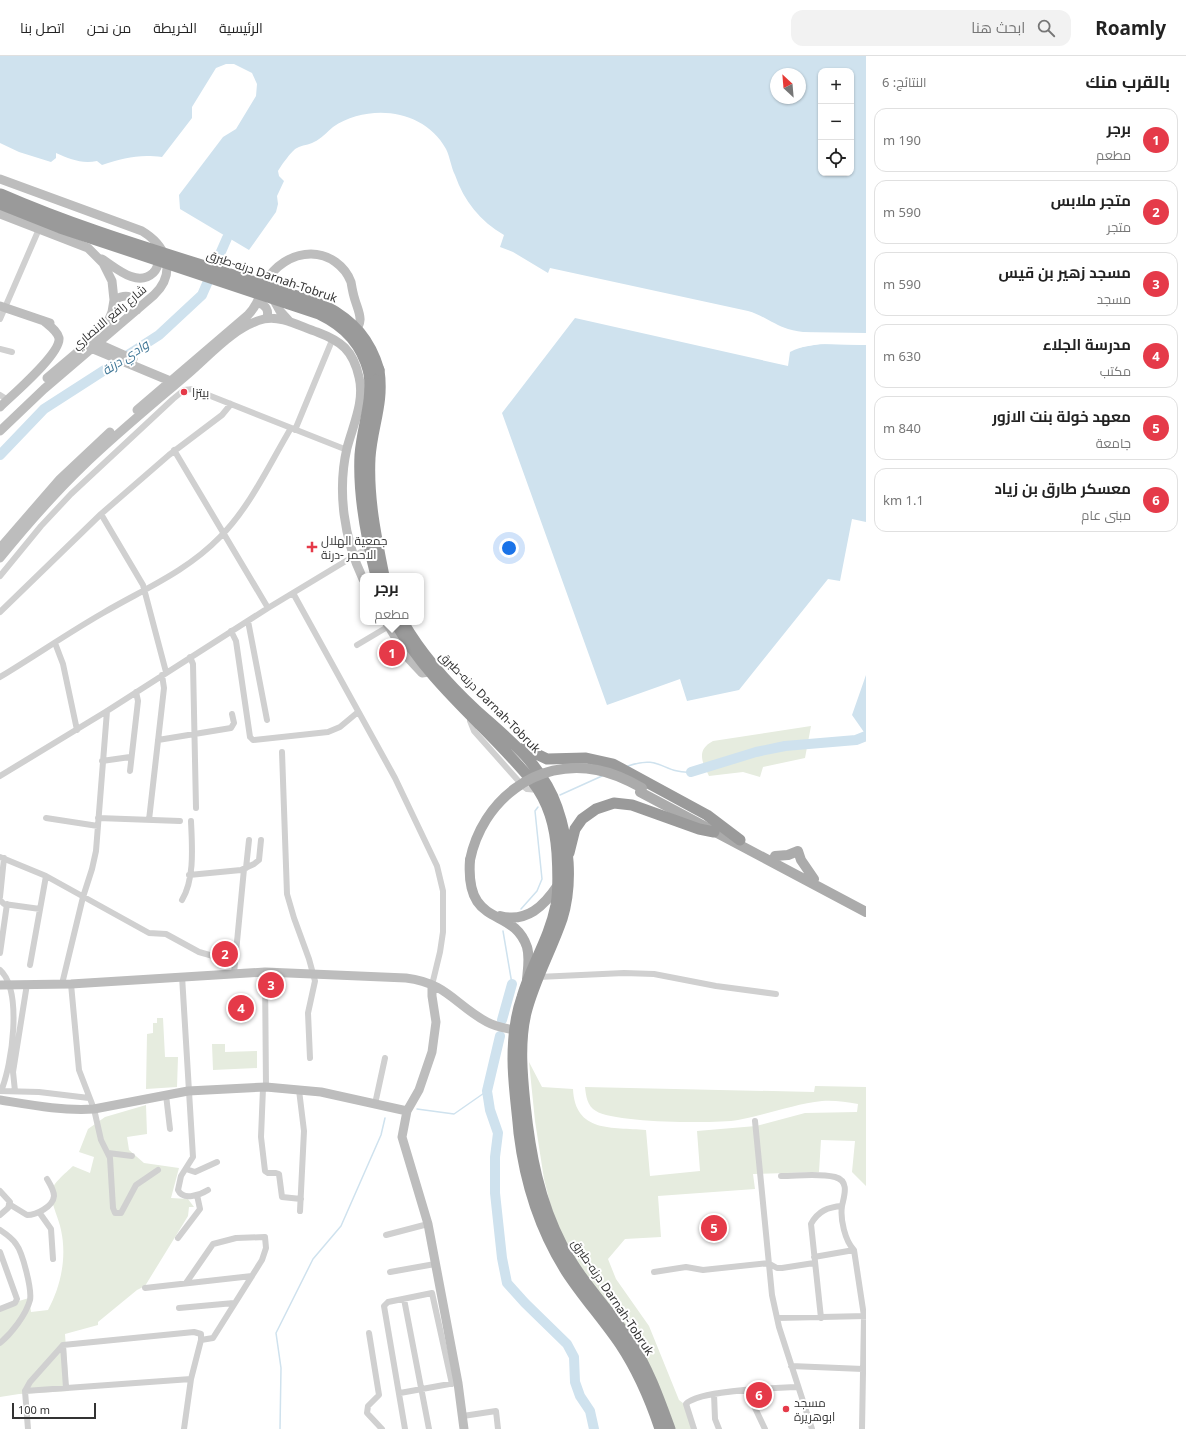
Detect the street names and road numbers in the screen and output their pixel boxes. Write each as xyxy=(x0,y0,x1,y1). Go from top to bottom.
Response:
street label: درنه-طبرق Darnah-Tobruk xyxy=(204,246,340,307)
street label: شارع رافع الانصاري xyxy=(68,281,151,355)
street label: درنه-طبرق Darnah-Tobruk xyxy=(436,648,545,757)
street label: درنه-طبرق Darnah-Tobruk xyxy=(568,1235,659,1359)

